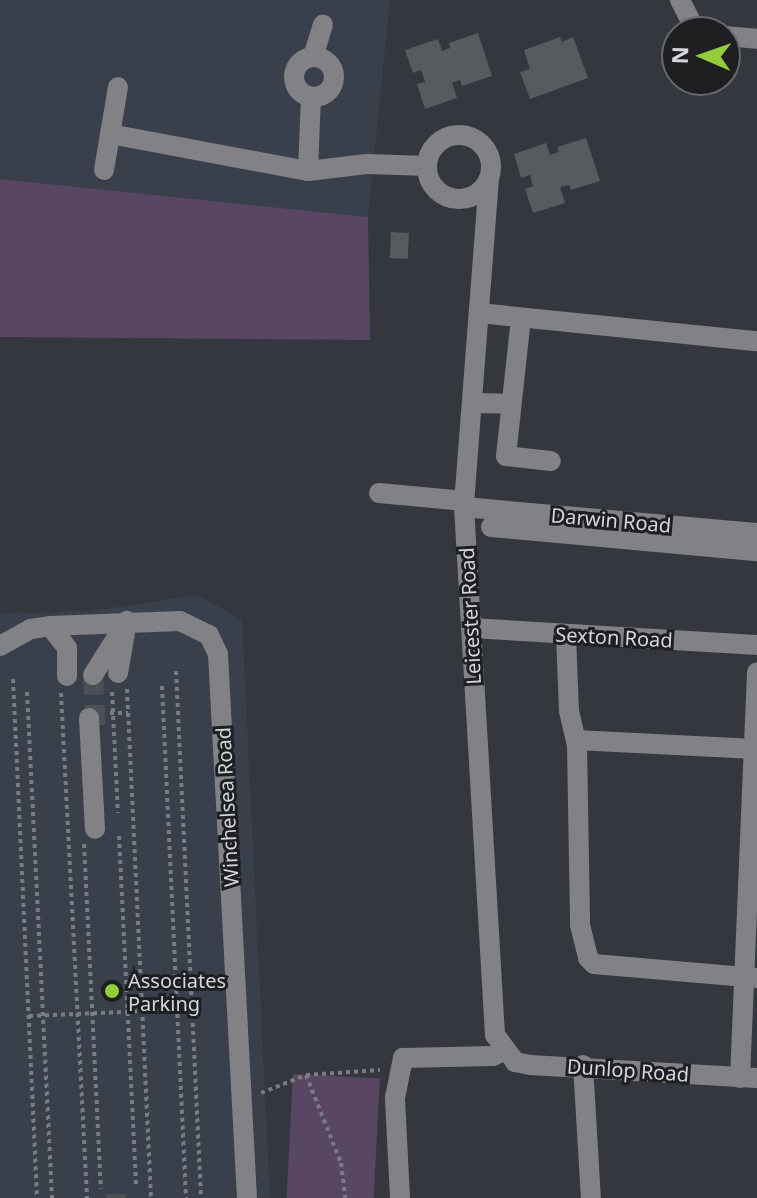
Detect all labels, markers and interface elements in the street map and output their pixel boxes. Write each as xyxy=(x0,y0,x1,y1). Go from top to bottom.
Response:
north arrow xyxy=(661,16,741,96)
text: N xyxy=(664,46,694,65)
street label: Darwin Road xyxy=(550,503,672,537)
street label: Leicester Road xyxy=(454,547,486,685)
street label: Sexton Road xyxy=(555,622,673,652)
street label: Winchelsea Road xyxy=(211,727,243,887)
place label: Associates Parking xyxy=(128,968,226,1015)
marker: Associates Parking xyxy=(103,982,121,1000)
street label: Dunlop Road xyxy=(566,1054,690,1086)

